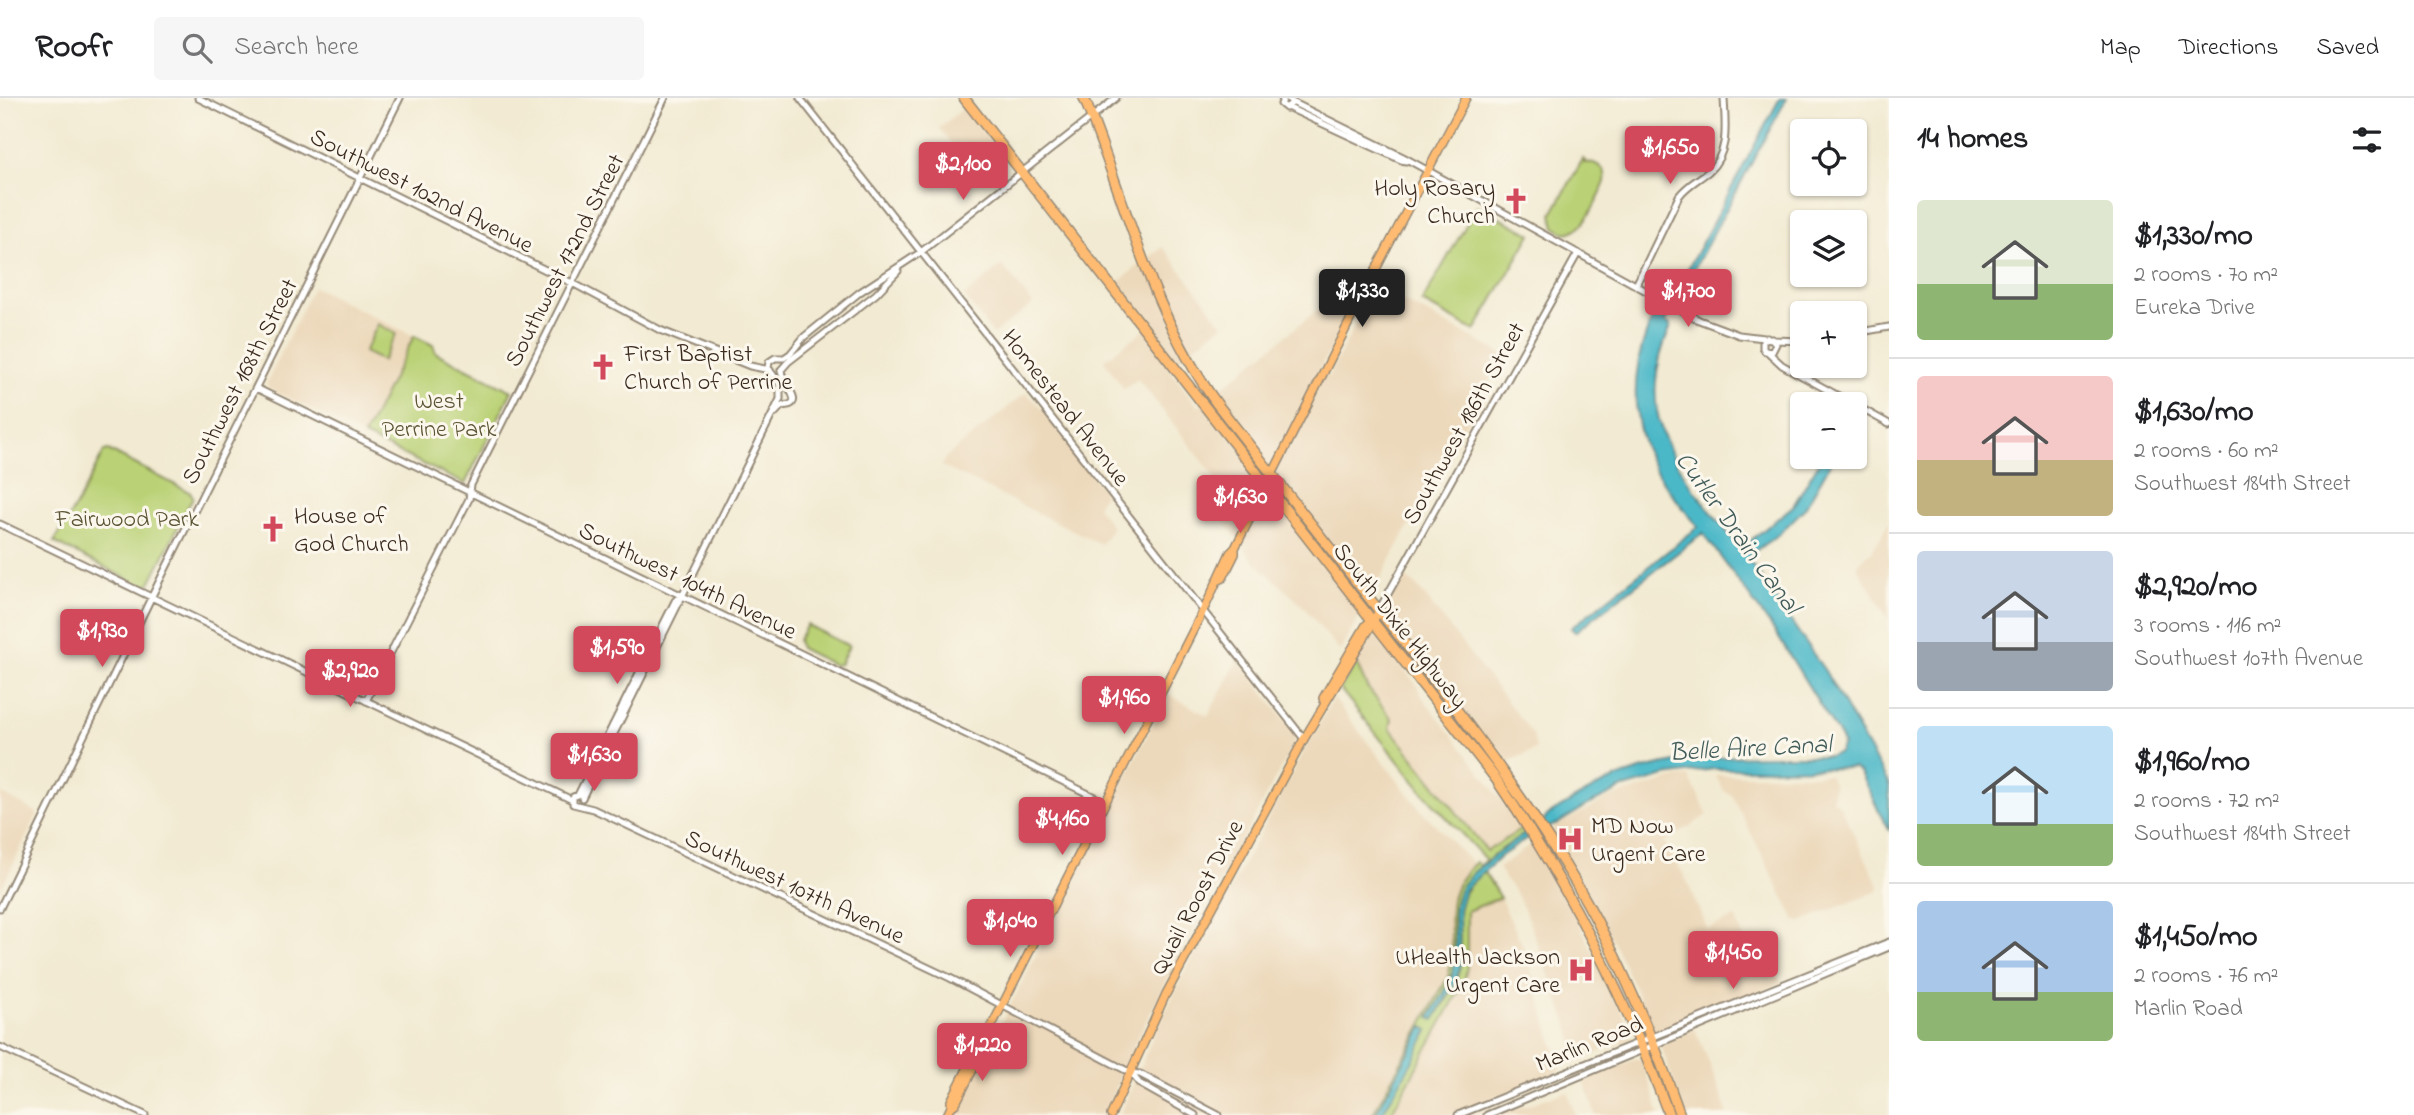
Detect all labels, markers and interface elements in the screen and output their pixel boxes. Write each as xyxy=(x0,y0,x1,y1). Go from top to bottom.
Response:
search box xyxy=(154,17,644,80)
text: Roofr xyxy=(35,24,112,72)
icon: search xyxy=(178,29,216,67)
text: Search here xyxy=(234,29,359,67)
text: Map xyxy=(2100,31,2141,66)
text: Directions xyxy=(2179,31,2278,66)
text: Saved xyxy=(2316,31,2379,66)
text: 14 homes xyxy=(1917,118,2028,162)
map controls xyxy=(1790,119,1867,469)
button: locate xyxy=(1790,119,1867,196)
street label: Southwest 102nd Avenue xyxy=(303,121,539,264)
icon: filters xyxy=(2348,121,2386,159)
pin: $1,650 xyxy=(1613,126,1727,186)
text: $1,650 xyxy=(1641,132,1699,165)
pin: $2,100 xyxy=(906,142,1020,202)
street label: Southwest 172nd Street xyxy=(497,148,635,374)
text: $2,100 xyxy=(935,148,991,181)
place label: Holy Rosary Church xyxy=(1374,172,1495,235)
church icon: Holy Rosary Church xyxy=(1501,186,1531,216)
button: layers xyxy=(1790,210,1867,287)
text: $1,330/mo xyxy=(2134,215,2253,259)
icon: home xyxy=(1973,228,2057,312)
text: 2 rooms · 70 m² xyxy=(2134,259,2278,292)
pin: $1,330 xyxy=(1305,270,1419,329)
pin: $1,700 xyxy=(1631,270,1745,329)
street label: Southwest 168th Street xyxy=(174,273,308,491)
text: $1,330 xyxy=(1335,275,1389,308)
text: $1,700 xyxy=(1661,275,1715,308)
text: Eureka Drive xyxy=(2134,292,2255,325)
button: + xyxy=(1790,301,1867,378)
street label: Southwest 186th Street xyxy=(1395,316,1535,532)
street label: Homestead Avenue xyxy=(991,322,1137,495)
place label: First Baptist Church of Perrine xyxy=(623,338,793,401)
church icon: First Baptist Church of Perrine xyxy=(588,352,618,382)
park label: West Perrine Park xyxy=(382,385,497,448)
text: $1,630/mo xyxy=(2134,391,2254,435)
button: − xyxy=(1790,392,1867,469)
icon: home xyxy=(1973,404,2057,488)
text: 2 rooms · 60 m² xyxy=(2134,435,2279,468)
water label: Cutler Drain Canal xyxy=(1664,444,1810,625)
text: Southwest 184th Street xyxy=(2134,468,2351,501)
pin: $1,630 xyxy=(1183,476,1297,535)
text: $1,630 xyxy=(1213,481,1267,514)
place label: House of God Church xyxy=(294,500,409,563)
park label: Fairwood Park xyxy=(54,503,199,538)
church icon: House of God Church xyxy=(258,514,288,544)
street label: Southwest 104th Avenue xyxy=(572,514,802,650)
street label: South Dixie Highway xyxy=(1322,536,1475,718)
text: $2,920/mo xyxy=(2134,566,2257,610)
icon: home xyxy=(1973,579,2057,663)
pin: $1,930 xyxy=(45,610,159,669)
text: 3 rooms · 116 m² xyxy=(2134,610,2281,643)
text: $1,930 xyxy=(76,615,128,648)
pin: $1,590 xyxy=(560,626,674,686)
text: $1,590 xyxy=(589,632,645,665)
text: Southwest 107th Avenue xyxy=(2134,643,2363,676)
pin: $2,920 xyxy=(293,650,407,709)
text: $2,920 xyxy=(321,655,379,688)
pin: $1,960 xyxy=(1067,676,1181,736)
text: $1,960 xyxy=(1098,682,1150,715)
water label: Belle Aire Canal xyxy=(1668,727,1835,773)
pin: $1,630 xyxy=(537,734,651,793)
text: $1,630 xyxy=(567,739,621,772)
text: $1,960/mo xyxy=(2134,741,2250,785)
icon: home xyxy=(1973,754,2057,838)
text: 2 rooms · 72 m² xyxy=(2134,785,2280,818)
pin: $4,160 xyxy=(1005,798,1119,857)
text: $4,160 xyxy=(1035,803,1089,836)
place label: MD Now Urgent Care xyxy=(1591,810,1706,873)
street label: Quail Roost Drive xyxy=(1143,814,1254,982)
text: Southwest 184th Street xyxy=(2134,818,2351,851)
street label: Southwest 107th Avenue xyxy=(678,822,910,955)
hospital icon: MD Now Urgent Care xyxy=(1555,824,1585,854)
pin: $1,040 xyxy=(953,900,1067,959)
text: $1,040 xyxy=(983,905,1037,938)
text: $1,450/mo xyxy=(2134,916,2258,960)
icon: home xyxy=(1973,929,2057,1013)
pin: $1,450 xyxy=(1676,932,1790,991)
text: $1,450 xyxy=(1704,937,1762,970)
place label: UHealth Jackson Urgent Care xyxy=(1395,941,1560,1004)
hospital icon: UHealth Jackson Urgent Care xyxy=(1566,955,1596,985)
text: 2 rooms · 76 m² xyxy=(2134,960,2278,993)
text: Marlin Road xyxy=(2134,993,2243,1026)
street label: Marlin Road xyxy=(1531,1008,1650,1083)
pin: $1,220 xyxy=(925,1024,1039,1083)
text: $1,220 xyxy=(953,1029,1011,1062)

